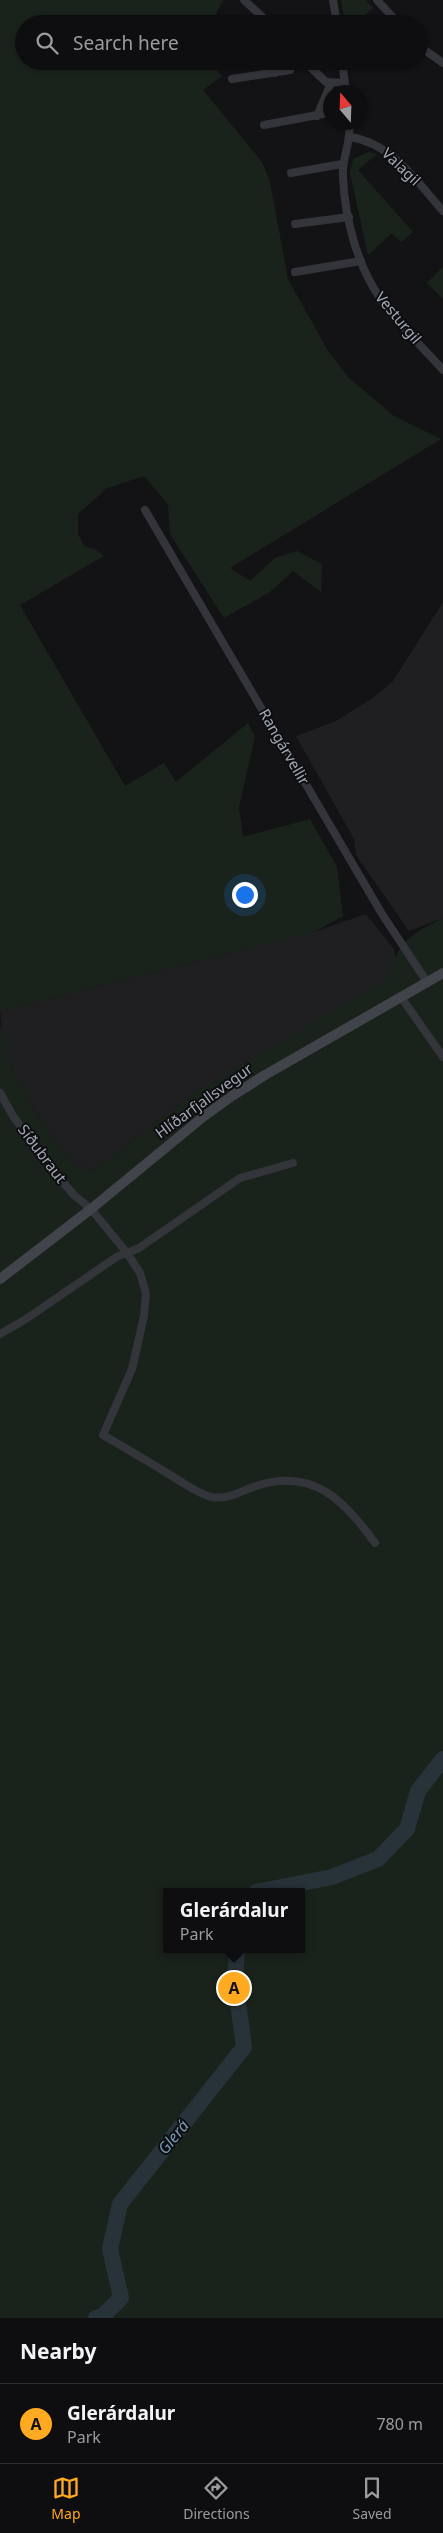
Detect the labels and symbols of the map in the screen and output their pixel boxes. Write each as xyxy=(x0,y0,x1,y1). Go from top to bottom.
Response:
north arrow xyxy=(323,85,368,130)
street label: Valagil xyxy=(378,143,425,190)
street label: Vesturgil xyxy=(371,287,426,348)
street label: Rangárvellir xyxy=(255,705,315,788)
your location xyxy=(232,882,258,908)
street label: Hlíðarfjallsvegur xyxy=(151,1058,256,1142)
street label: Síðubraut xyxy=(14,1120,72,1187)
pin: A xyxy=(218,1969,250,2007)
water label: Glerá xyxy=(152,2115,194,2159)

